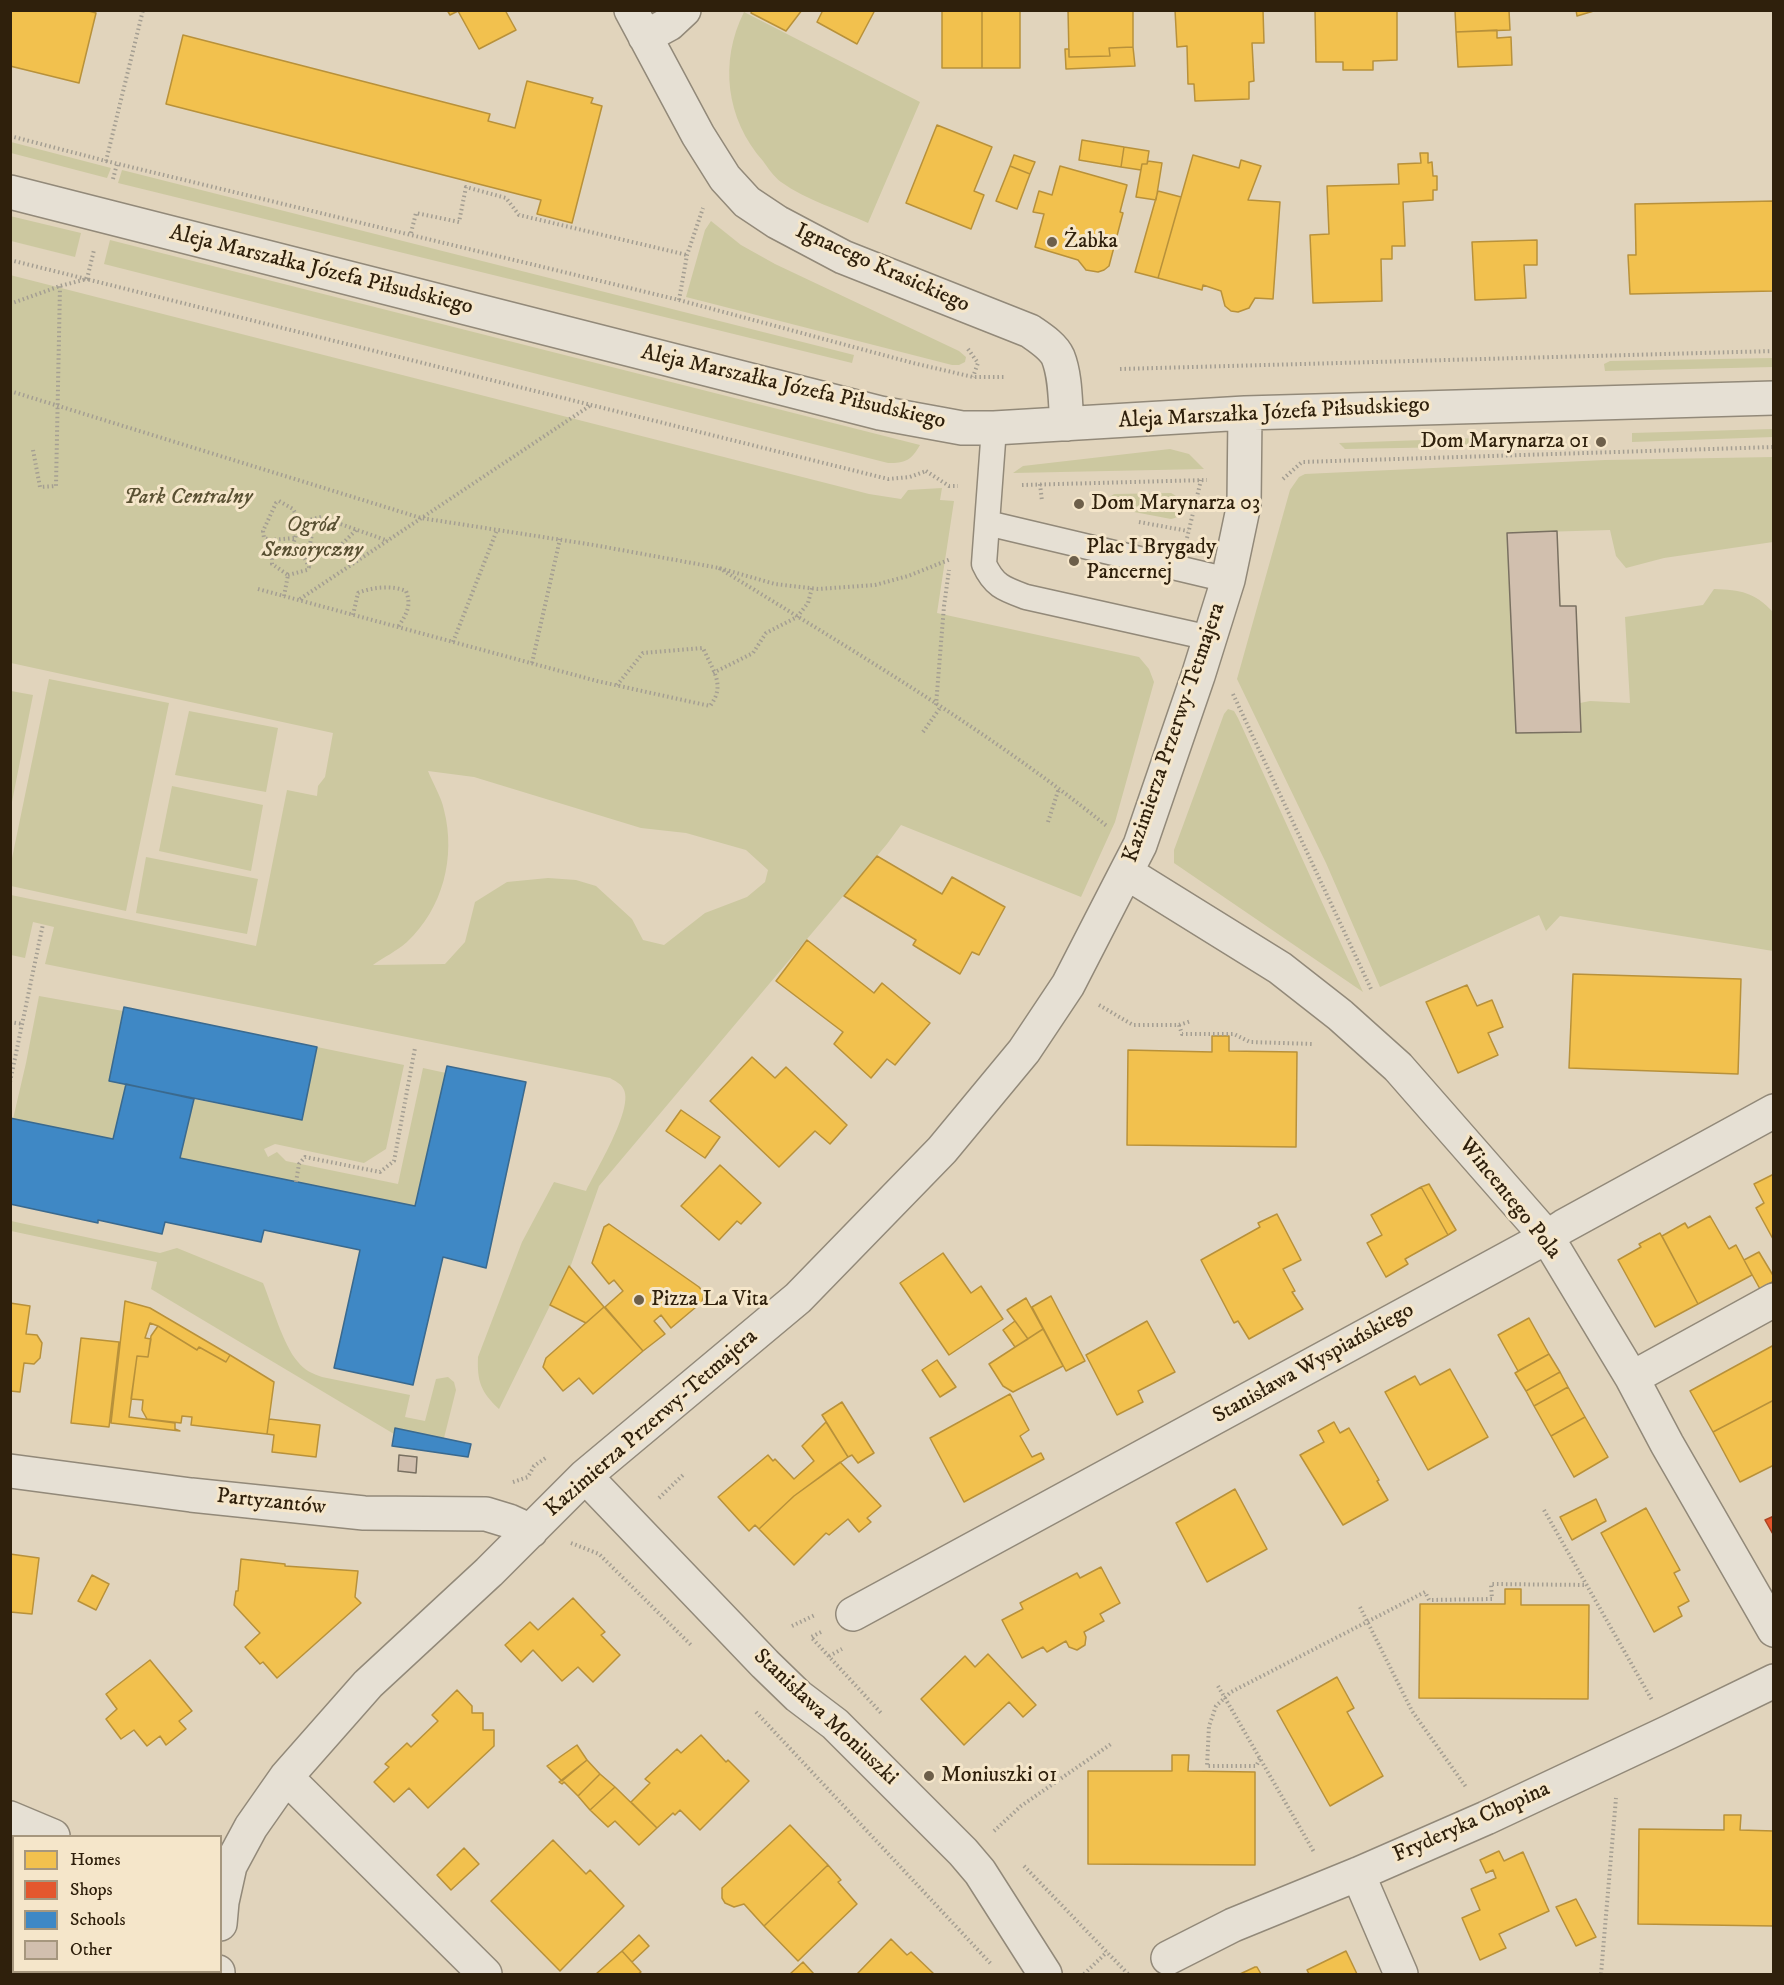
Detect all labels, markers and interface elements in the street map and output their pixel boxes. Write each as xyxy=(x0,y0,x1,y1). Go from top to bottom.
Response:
street label: Ignacego Krasickiego xyxy=(791,219,973,319)
street label: Aleja Marszałka Józefa Piłsudskiego xyxy=(167,220,475,322)
place label: Żabka xyxy=(1064,229,1118,255)
marker: Żabka xyxy=(1045,235,1059,249)
street label: Aleja Marszałka Józefa Piłsudskiego xyxy=(638,340,948,436)
street label: Aleja Marszałka Józefa Piłsudskiego xyxy=(1118,393,1430,435)
place label: Dom Marynarza 01 xyxy=(1420,429,1589,455)
marker: Dom Marynarza 01 xyxy=(1594,435,1608,449)
park label: Park Centralny xyxy=(124,485,252,511)
place label: Dom Marynarza 03 xyxy=(1091,491,1260,517)
marker: Dom Marynarza 03 xyxy=(1072,497,1086,511)
park label: Ogród Sensoryczny xyxy=(261,513,363,564)
place label: Plac I Brygady Pancernej xyxy=(1086,535,1216,586)
marker: Plac I Brygady Pancernej xyxy=(1067,554,1081,568)
street label: Kazimierza Przerwy-Tetmajera xyxy=(1118,600,1232,866)
street label: Wincentego Pola xyxy=(1452,1133,1566,1265)
place label: Pizza La Vita xyxy=(651,1287,768,1313)
marker: Pizza La Vita xyxy=(632,1293,646,1307)
street label: Stanisława Wyspiańskiego xyxy=(1209,1298,1419,1430)
street label: Kazimierza Przerwy-Tetmajera xyxy=(540,1325,764,1523)
street label: Partyzantów xyxy=(215,1484,327,1522)
street label: Stanisława Moniuszki xyxy=(747,1644,903,1792)
place label: Moniuszki 01 xyxy=(941,1763,1057,1789)
marker: Moniuszki 01 xyxy=(922,1769,936,1783)
street label: Fryderyka Chopina xyxy=(1390,1777,1554,1869)
legend xyxy=(12,1835,222,1973)
text: Homes xyxy=(70,1849,121,1871)
text: Shops xyxy=(70,1879,113,1901)
text: Schools xyxy=(70,1909,125,1931)
text: Other xyxy=(70,1939,112,1961)

